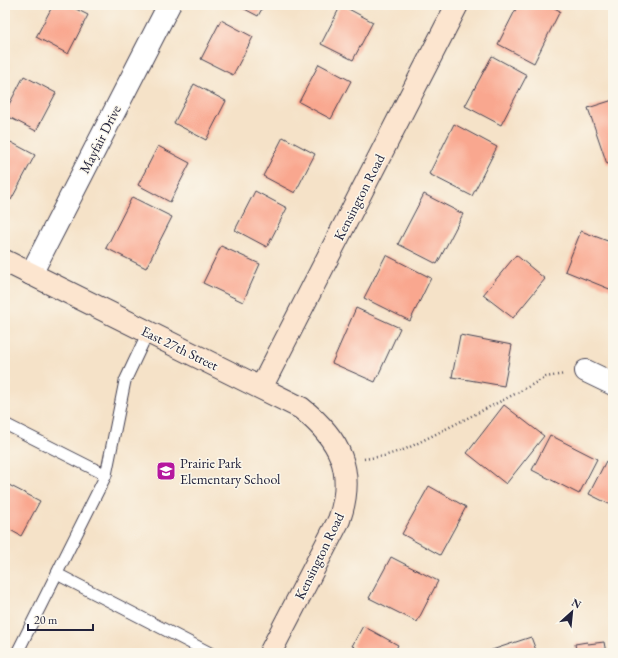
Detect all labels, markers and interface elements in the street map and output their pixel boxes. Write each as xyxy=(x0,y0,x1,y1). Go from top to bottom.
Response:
street label: Mayfair Drive xyxy=(75,101,125,176)
street label: Kensington Road xyxy=(329,150,389,243)
street label: East 27th Street xyxy=(139,322,222,375)
place label: Prairie Park Elementary School xyxy=(180,454,281,488)
school or university icon: Prairie Park Elementary School xyxy=(155,460,177,482)
street label: Kensington Road xyxy=(290,509,348,602)
north arrow xyxy=(552,592,592,632)
text: N xyxy=(569,595,584,611)
scale bar xyxy=(28,606,93,632)
text: 20 m xyxy=(34,612,58,628)

